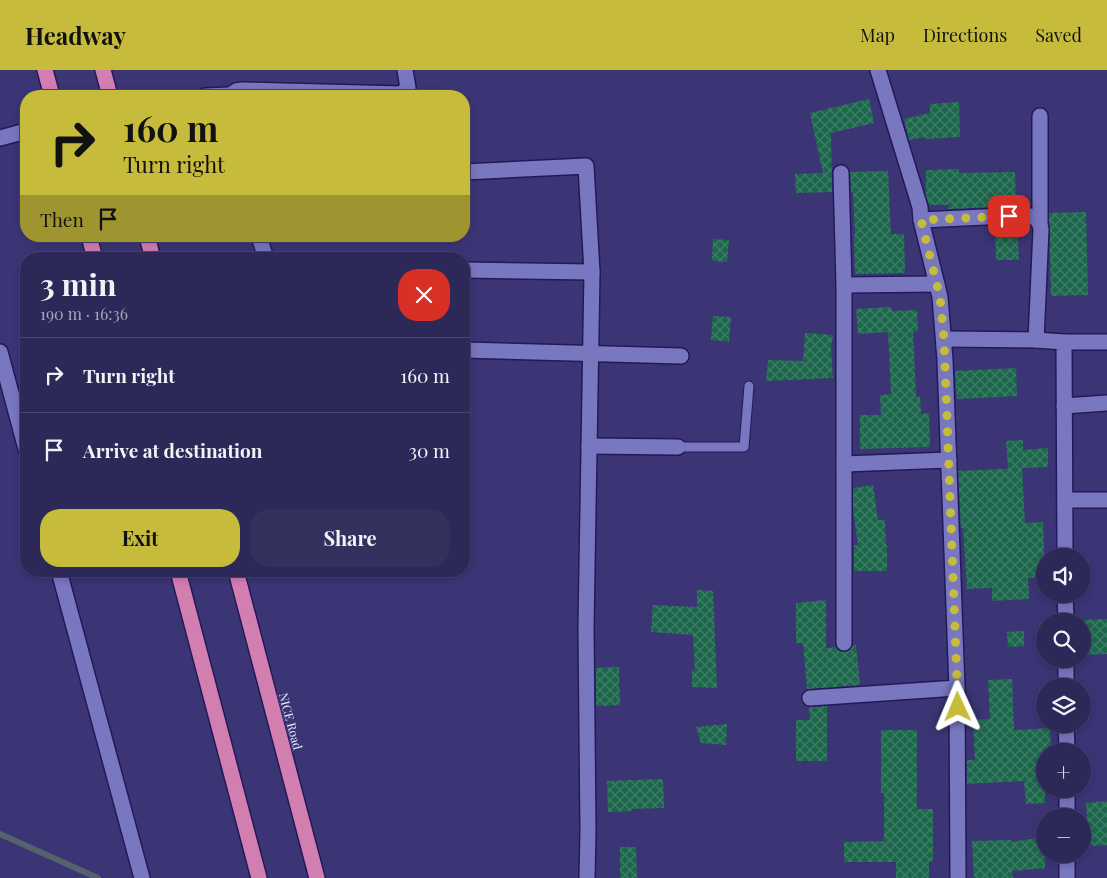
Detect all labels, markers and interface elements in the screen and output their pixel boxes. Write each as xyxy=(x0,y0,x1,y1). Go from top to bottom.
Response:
text: Headway xyxy=(25,19,126,51)
text: Map xyxy=(860,23,895,47)
text: Directions xyxy=(923,23,1007,47)
text: Saved xyxy=(1035,23,1082,47)
text: 160 m xyxy=(123,104,218,151)
icon: right xyxy=(40,110,105,175)
text: Turn right xyxy=(123,149,225,179)
pin xyxy=(988,195,1030,237)
icon: arrive xyxy=(995,202,1023,230)
icon: arrive xyxy=(94,205,122,233)
text: Then xyxy=(40,206,84,232)
text: 3 min xyxy=(40,264,116,304)
button: close xyxy=(398,269,450,321)
text: 190 m · 16:36 xyxy=(40,303,128,324)
icon: right xyxy=(40,361,68,389)
text: Turn right xyxy=(83,362,175,388)
text: 160 m xyxy=(400,362,450,388)
icon: arrive xyxy=(40,436,68,464)
text: Arrive at destination xyxy=(83,437,263,463)
text: 30 m xyxy=(408,437,450,463)
button: Exit xyxy=(40,509,240,567)
button: Share xyxy=(250,509,450,567)
map controls xyxy=(1036,548,1091,863)
button: sound xyxy=(1036,548,1091,603)
button: search xyxy=(1036,613,1091,668)
button: layers xyxy=(1036,678,1091,733)
position arrow xyxy=(931,680,983,732)
street label: NICE Road xyxy=(276,691,306,751)
button: + xyxy=(1036,743,1091,798)
button: − xyxy=(1036,808,1091,863)

